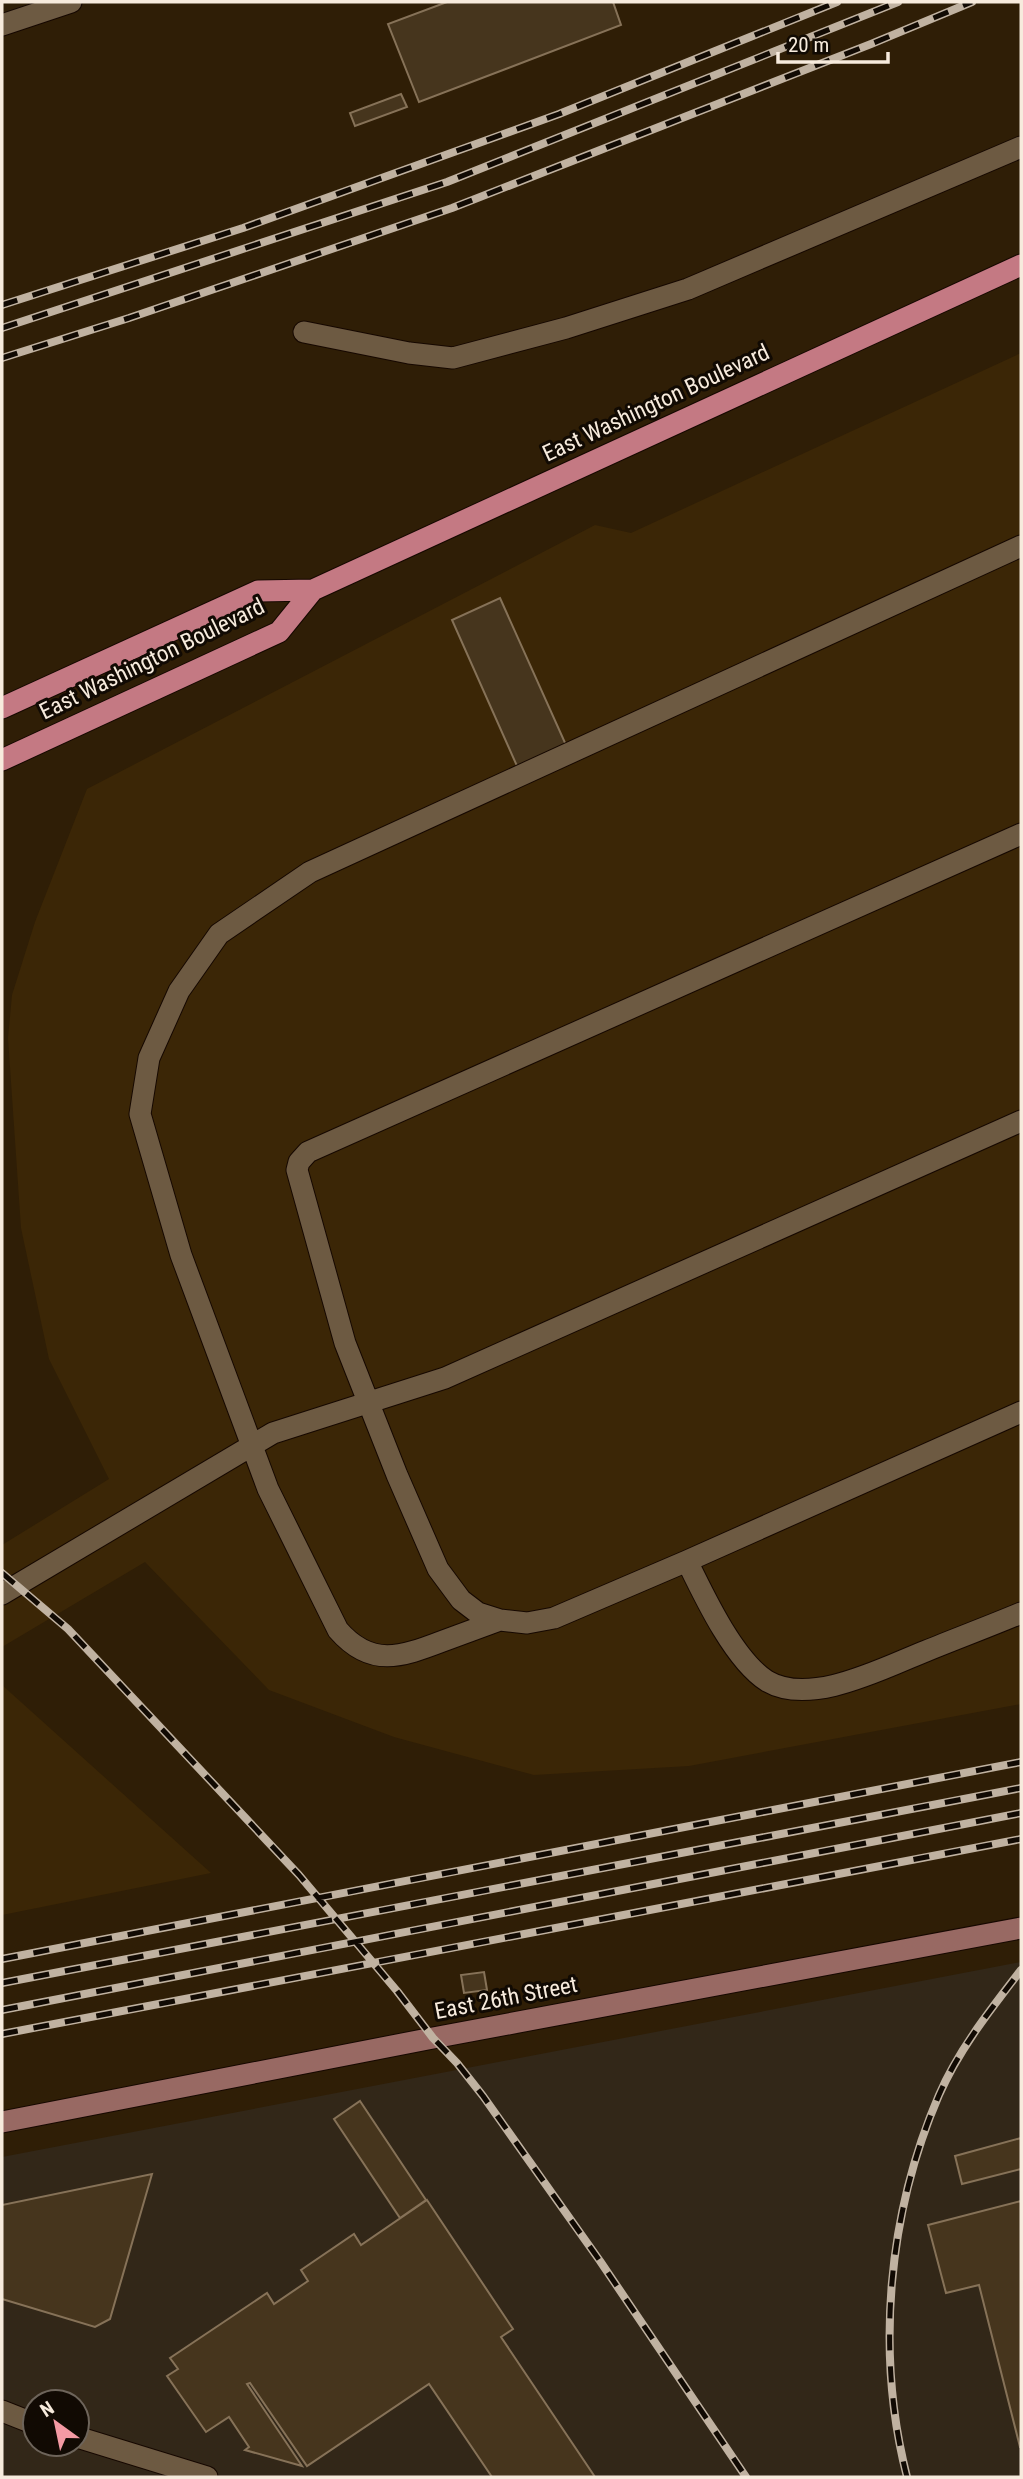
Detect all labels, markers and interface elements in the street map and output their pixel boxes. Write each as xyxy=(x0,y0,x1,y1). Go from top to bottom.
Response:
scale bar xyxy=(778,21,888,65)
text: 20 m xyxy=(788,33,829,57)
street label: East Washington Boulevard xyxy=(538,339,774,467)
street label: East Washington Boulevard xyxy=(35,593,269,725)
street label: East 26th Street xyxy=(432,1971,580,2025)
north arrow xyxy=(21,2388,91,2458)
text: N xyxy=(36,2396,58,2422)

